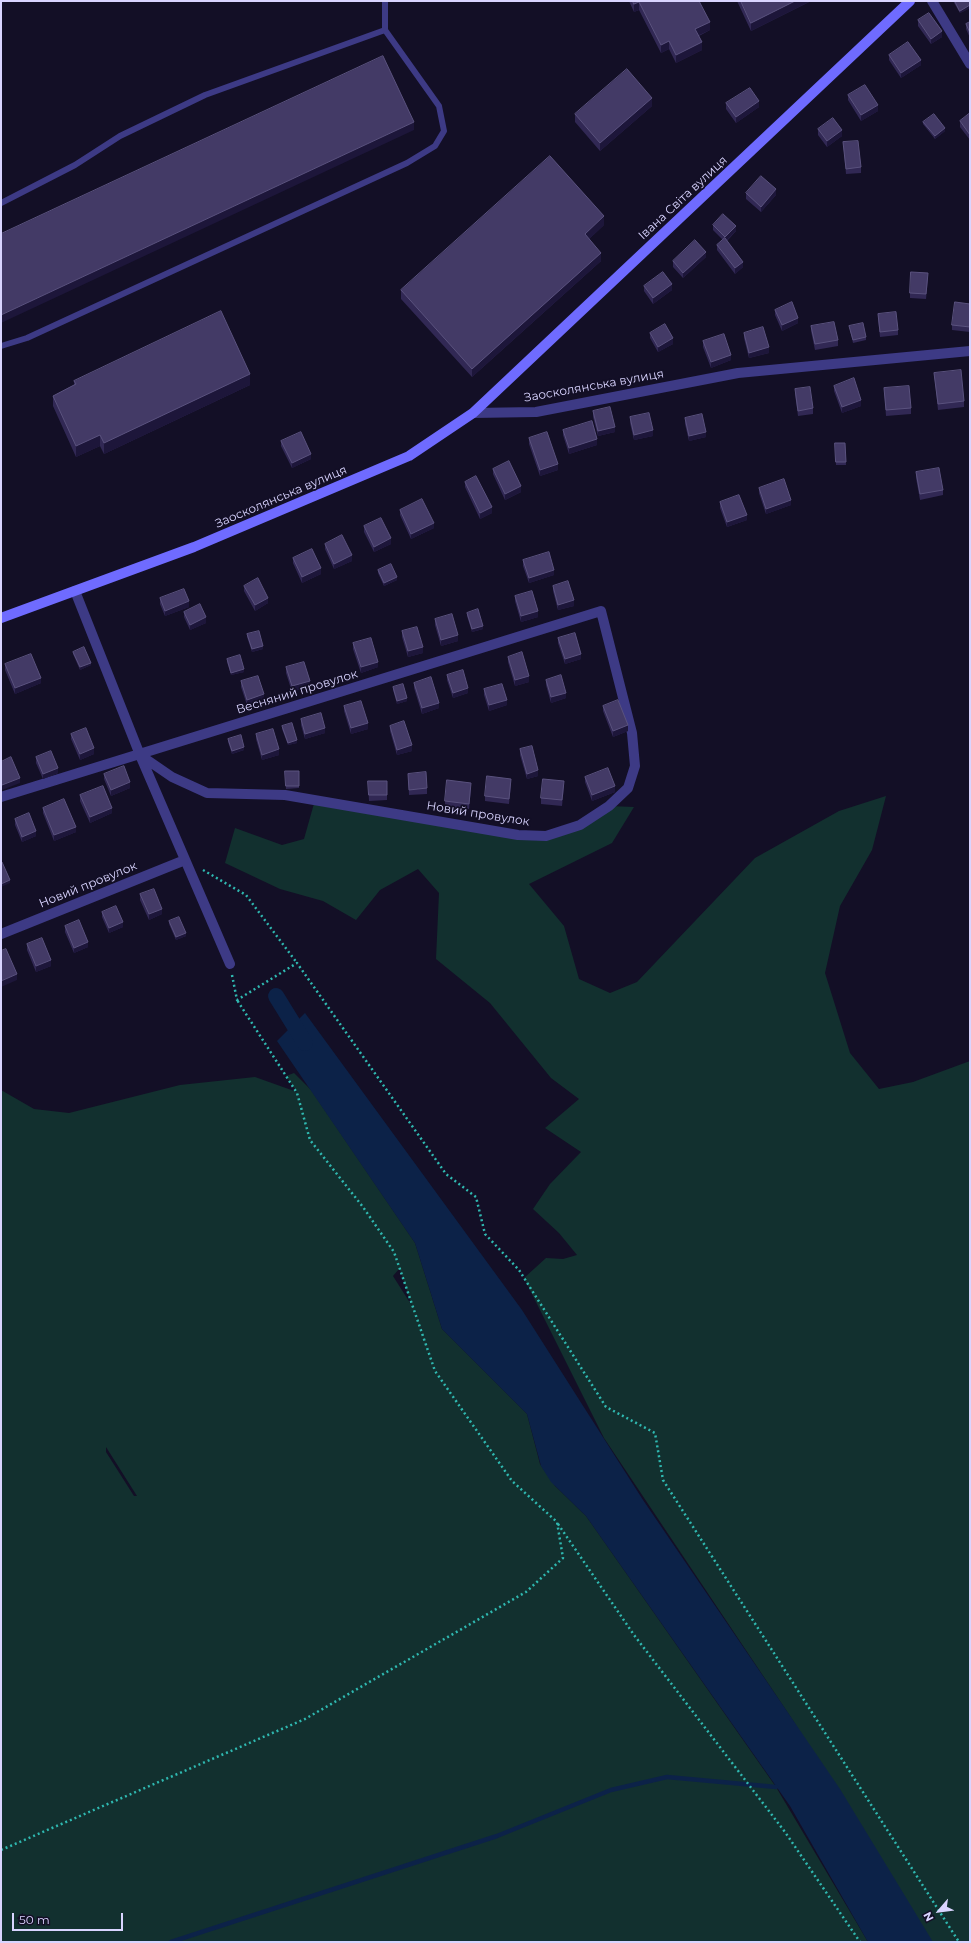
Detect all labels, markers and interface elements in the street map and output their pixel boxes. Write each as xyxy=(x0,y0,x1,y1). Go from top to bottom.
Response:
street label: Івана Світа вулиця xyxy=(636,153,730,243)
street label: Заосколянська вулиця xyxy=(523,367,665,405)
street label: Заосколянська вулиця xyxy=(213,463,349,531)
street label: Весняний провулок xyxy=(235,667,359,717)
street label: Новий провулок xyxy=(425,799,531,829)
street label: Новий провулок xyxy=(37,859,139,911)
north arrow xyxy=(919,1891,959,1931)
scale bar xyxy=(14,1905,125,1931)
text: N xyxy=(920,1909,937,1924)
text: 50 m xyxy=(19,1912,50,1927)

